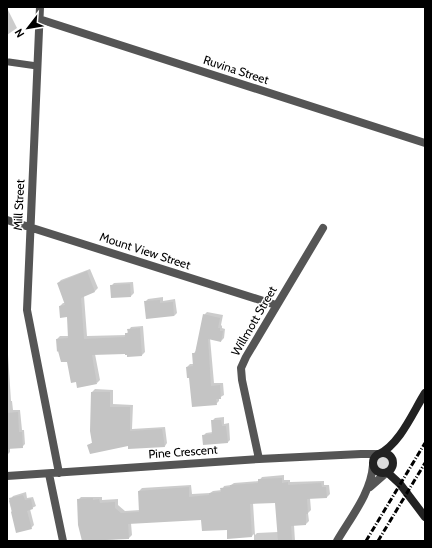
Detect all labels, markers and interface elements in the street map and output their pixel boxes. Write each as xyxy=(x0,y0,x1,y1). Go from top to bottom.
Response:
north arrow xyxy=(8,8,48,48)
text: N xyxy=(11,26,27,40)
street label: Ruvina Street xyxy=(202,52,271,87)
street label: Mill Street xyxy=(10,179,27,231)
street label: Mount View Street xyxy=(98,229,192,272)
street label: Willmott Street xyxy=(228,283,280,358)
street label: Pine Crescent xyxy=(148,442,218,461)

